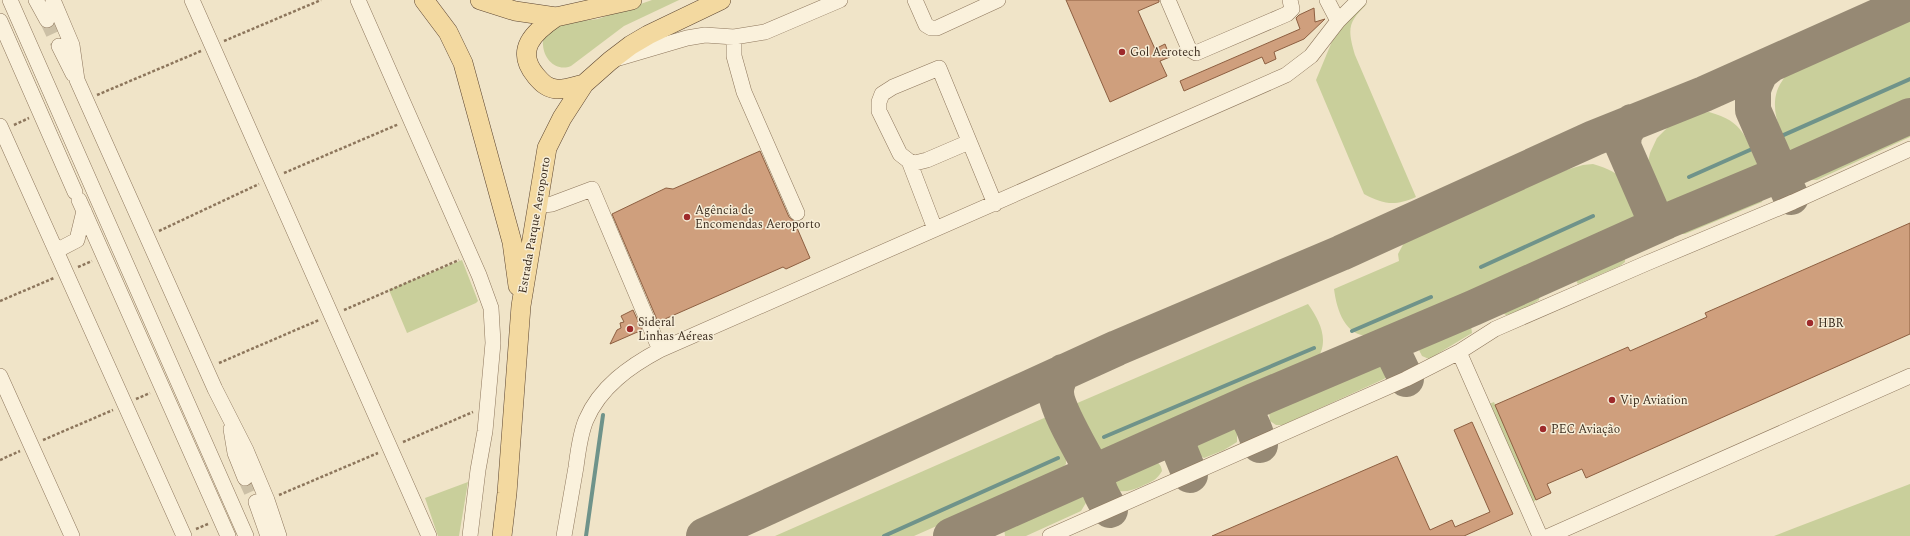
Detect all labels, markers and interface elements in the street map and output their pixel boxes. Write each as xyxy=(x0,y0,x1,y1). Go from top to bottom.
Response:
place label: Gol Aerotech xyxy=(1130,43,1201,62)
marker: Gol Aerotech xyxy=(1117,47,1127,57)
street label: Estrada Parque Aeroporto xyxy=(513,155,556,295)
place label: Agência de Encomendas Aeroporto xyxy=(695,201,821,234)
marker: Agência de Encomendas Aeroporto xyxy=(682,212,692,222)
place label: Sideral Linhas Aéreas xyxy=(638,313,714,346)
place label: HBR xyxy=(1818,314,1844,333)
marker: HBR xyxy=(1805,318,1815,328)
marker: Sideral Linhas Aéreas xyxy=(625,324,635,334)
place label: Vip Aviation xyxy=(1620,391,1688,410)
marker: Vip Aviation xyxy=(1607,395,1617,405)
place label: PEC Aviação xyxy=(1551,420,1620,439)
marker: PEC Aviação xyxy=(1538,424,1548,434)

